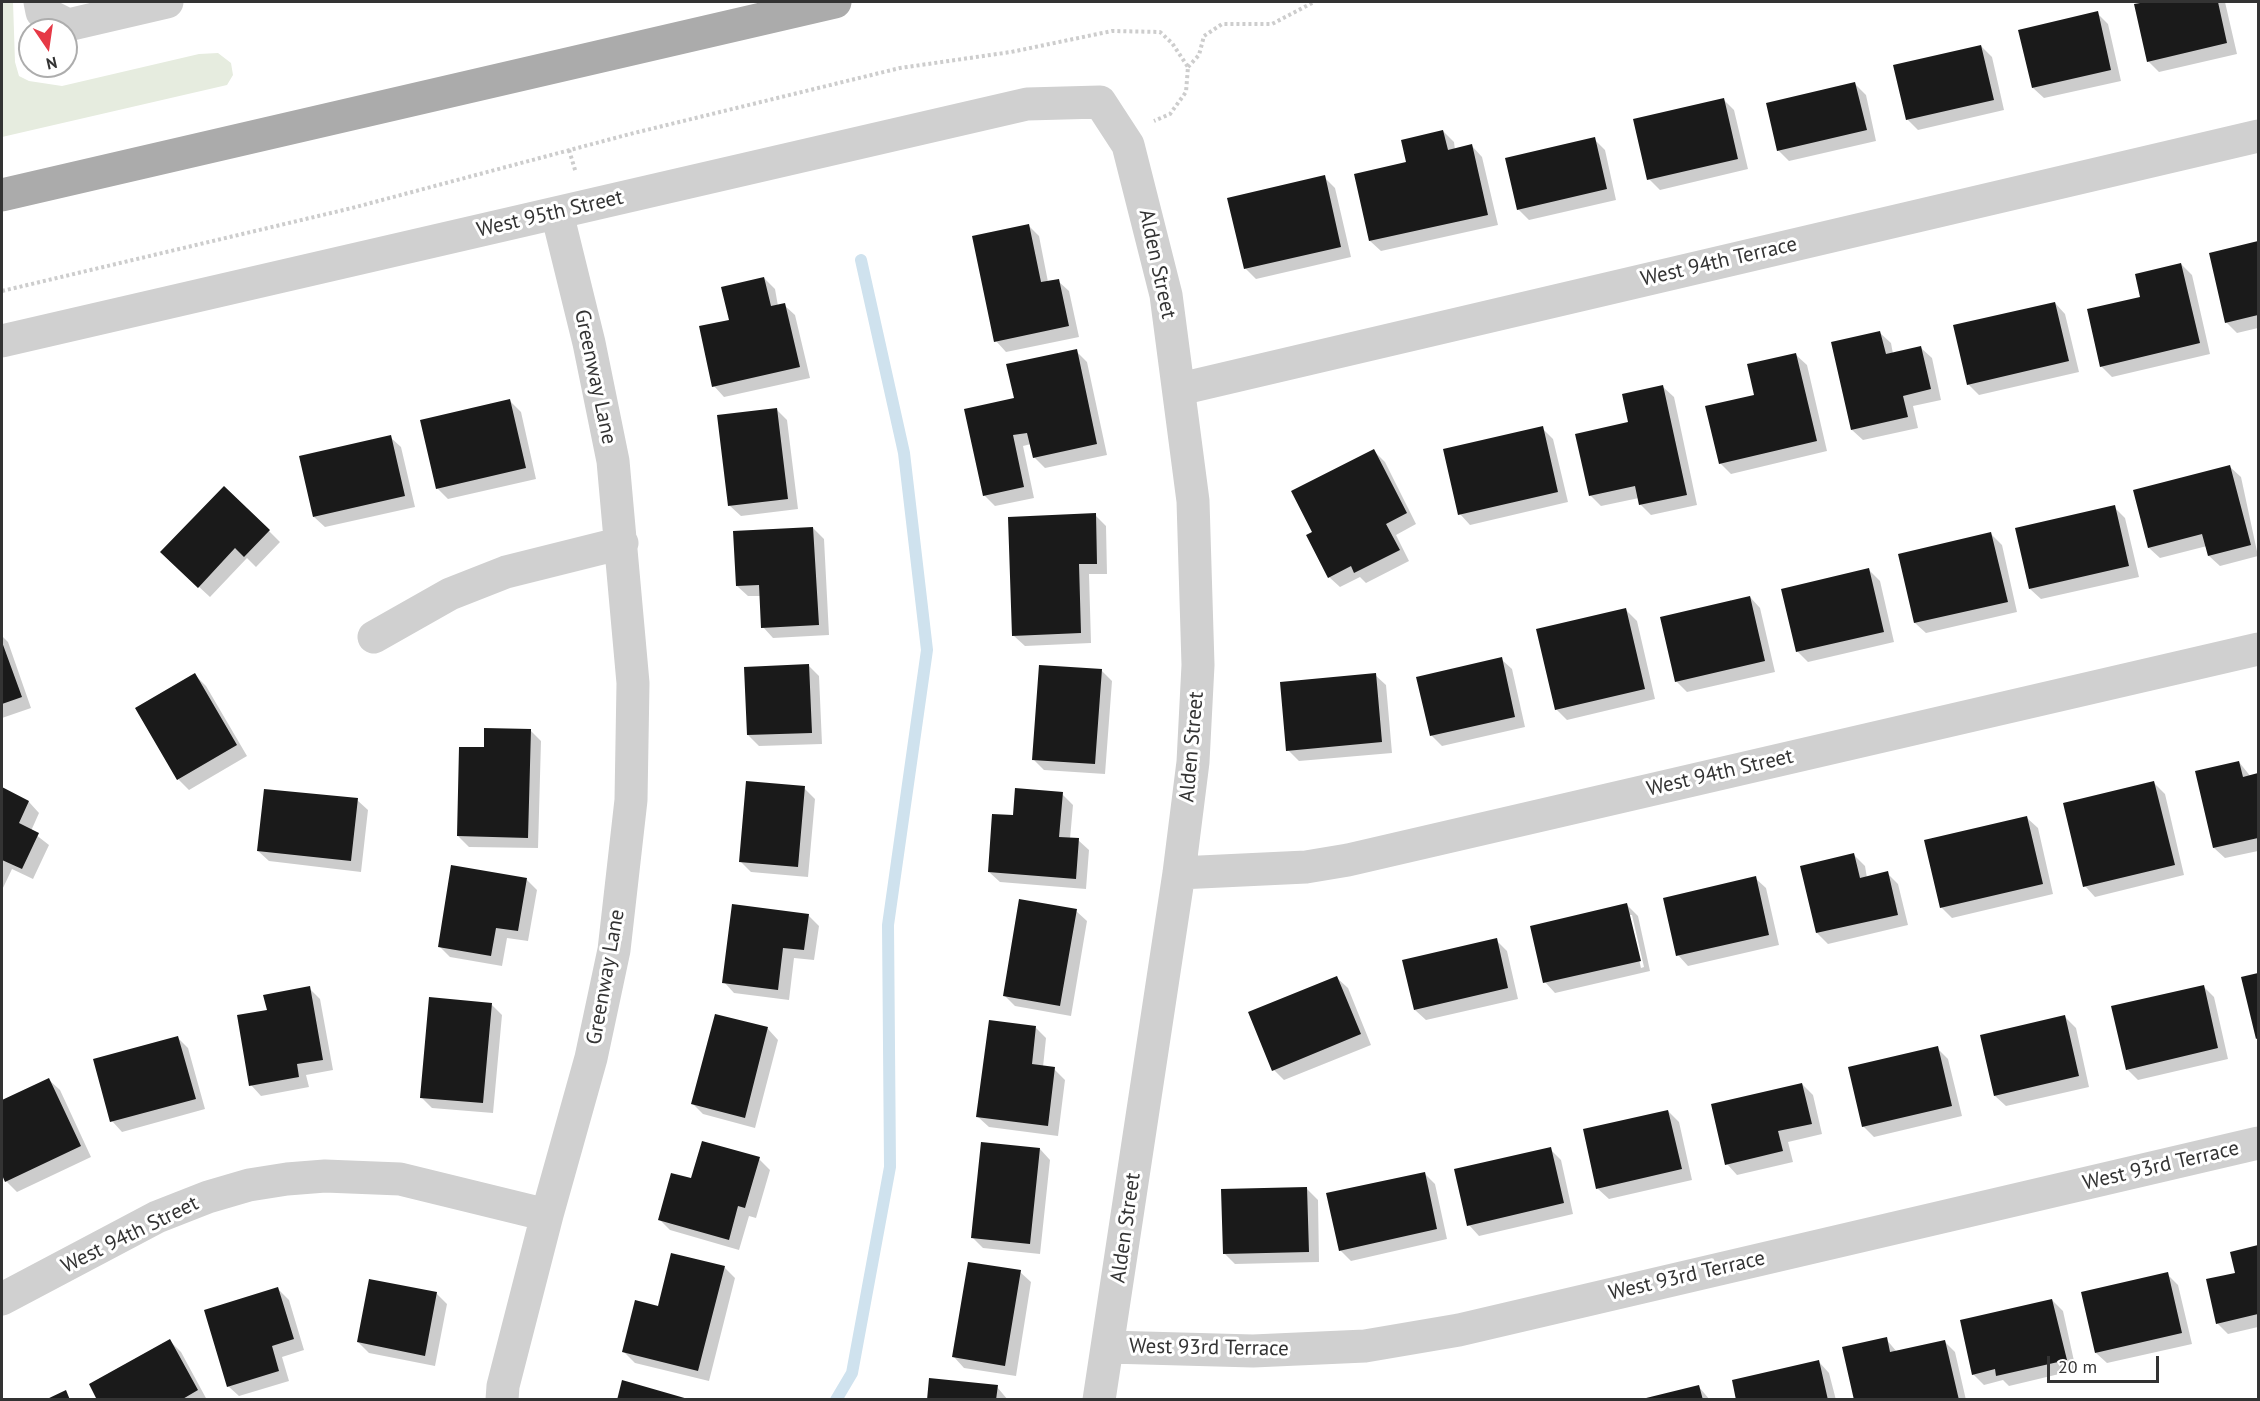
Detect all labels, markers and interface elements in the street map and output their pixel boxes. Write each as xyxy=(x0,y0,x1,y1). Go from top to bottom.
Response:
north arrow xyxy=(18,18,78,78)
text: N xyxy=(44,53,59,75)
street label: West 95th Street xyxy=(474,185,626,243)
street label: Alden Street xyxy=(1133,207,1181,321)
street label: West 94th Terrace xyxy=(1638,232,1800,292)
street label: Greenway Lane xyxy=(568,307,622,447)
street label: Alden Street xyxy=(1175,691,1209,803)
street label: West 94th Street xyxy=(1644,744,1796,802)
street label: Greenway Lane xyxy=(582,907,630,1047)
street label: West 93rd Terrace xyxy=(2080,1136,2242,1196)
street label: Alden Street xyxy=(1106,1171,1146,1285)
street label: West 94th Street xyxy=(57,1191,203,1279)
street label: West 93rd Terrace xyxy=(1606,1246,1768,1306)
street label: West 93rd Terrace xyxy=(1129,1334,1289,1362)
scale bar xyxy=(2050,1344,2162,1382)
text: 20 m xyxy=(2058,1355,2097,1378)

